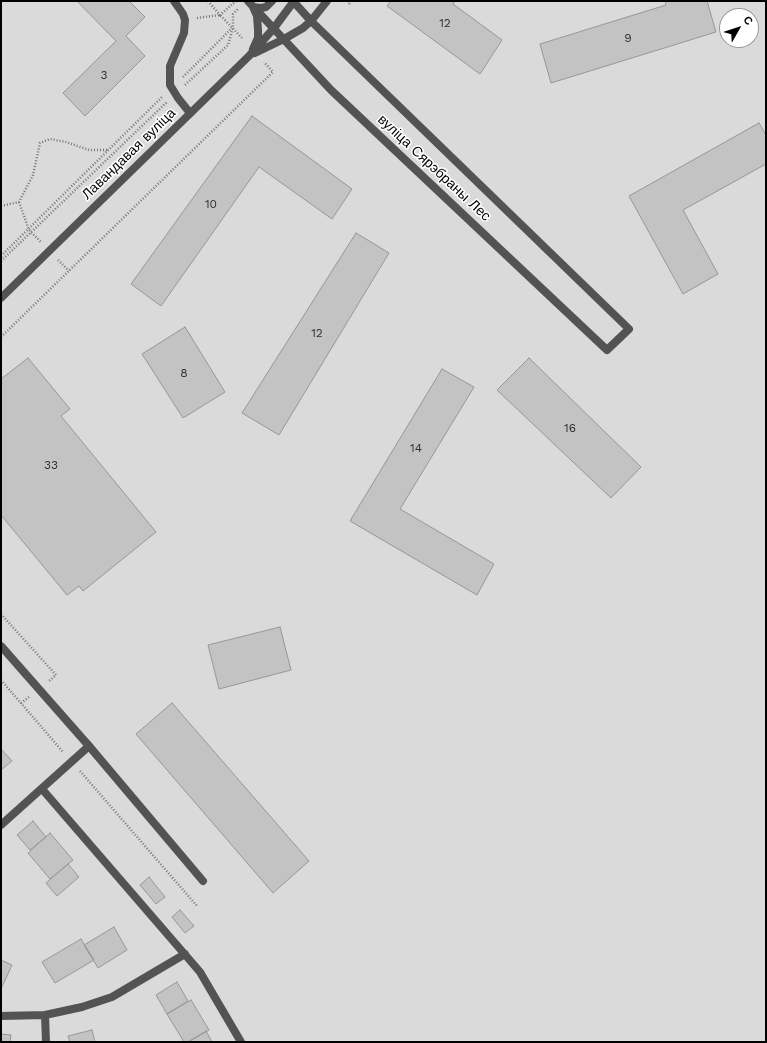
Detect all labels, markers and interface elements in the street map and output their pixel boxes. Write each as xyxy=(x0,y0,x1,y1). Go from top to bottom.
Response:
north arrow xyxy=(719,8,759,48)
text: С xyxy=(740,14,755,28)
house number: 12 xyxy=(439,16,451,30)
house number: 9 xyxy=(624,31,632,45)
house number: 3 xyxy=(101,68,107,82)
street label: Лавандавая вуліца xyxy=(79,105,179,203)
street label: вуліца Сярэбраны Лес xyxy=(374,111,494,225)
house number: 10 xyxy=(205,197,217,211)
house number: 12 xyxy=(311,326,323,340)
house number: 8 xyxy=(180,366,188,380)
house number: 16 xyxy=(564,421,576,435)
house number: 14 xyxy=(410,441,422,455)
house number: 33 xyxy=(44,458,58,472)

